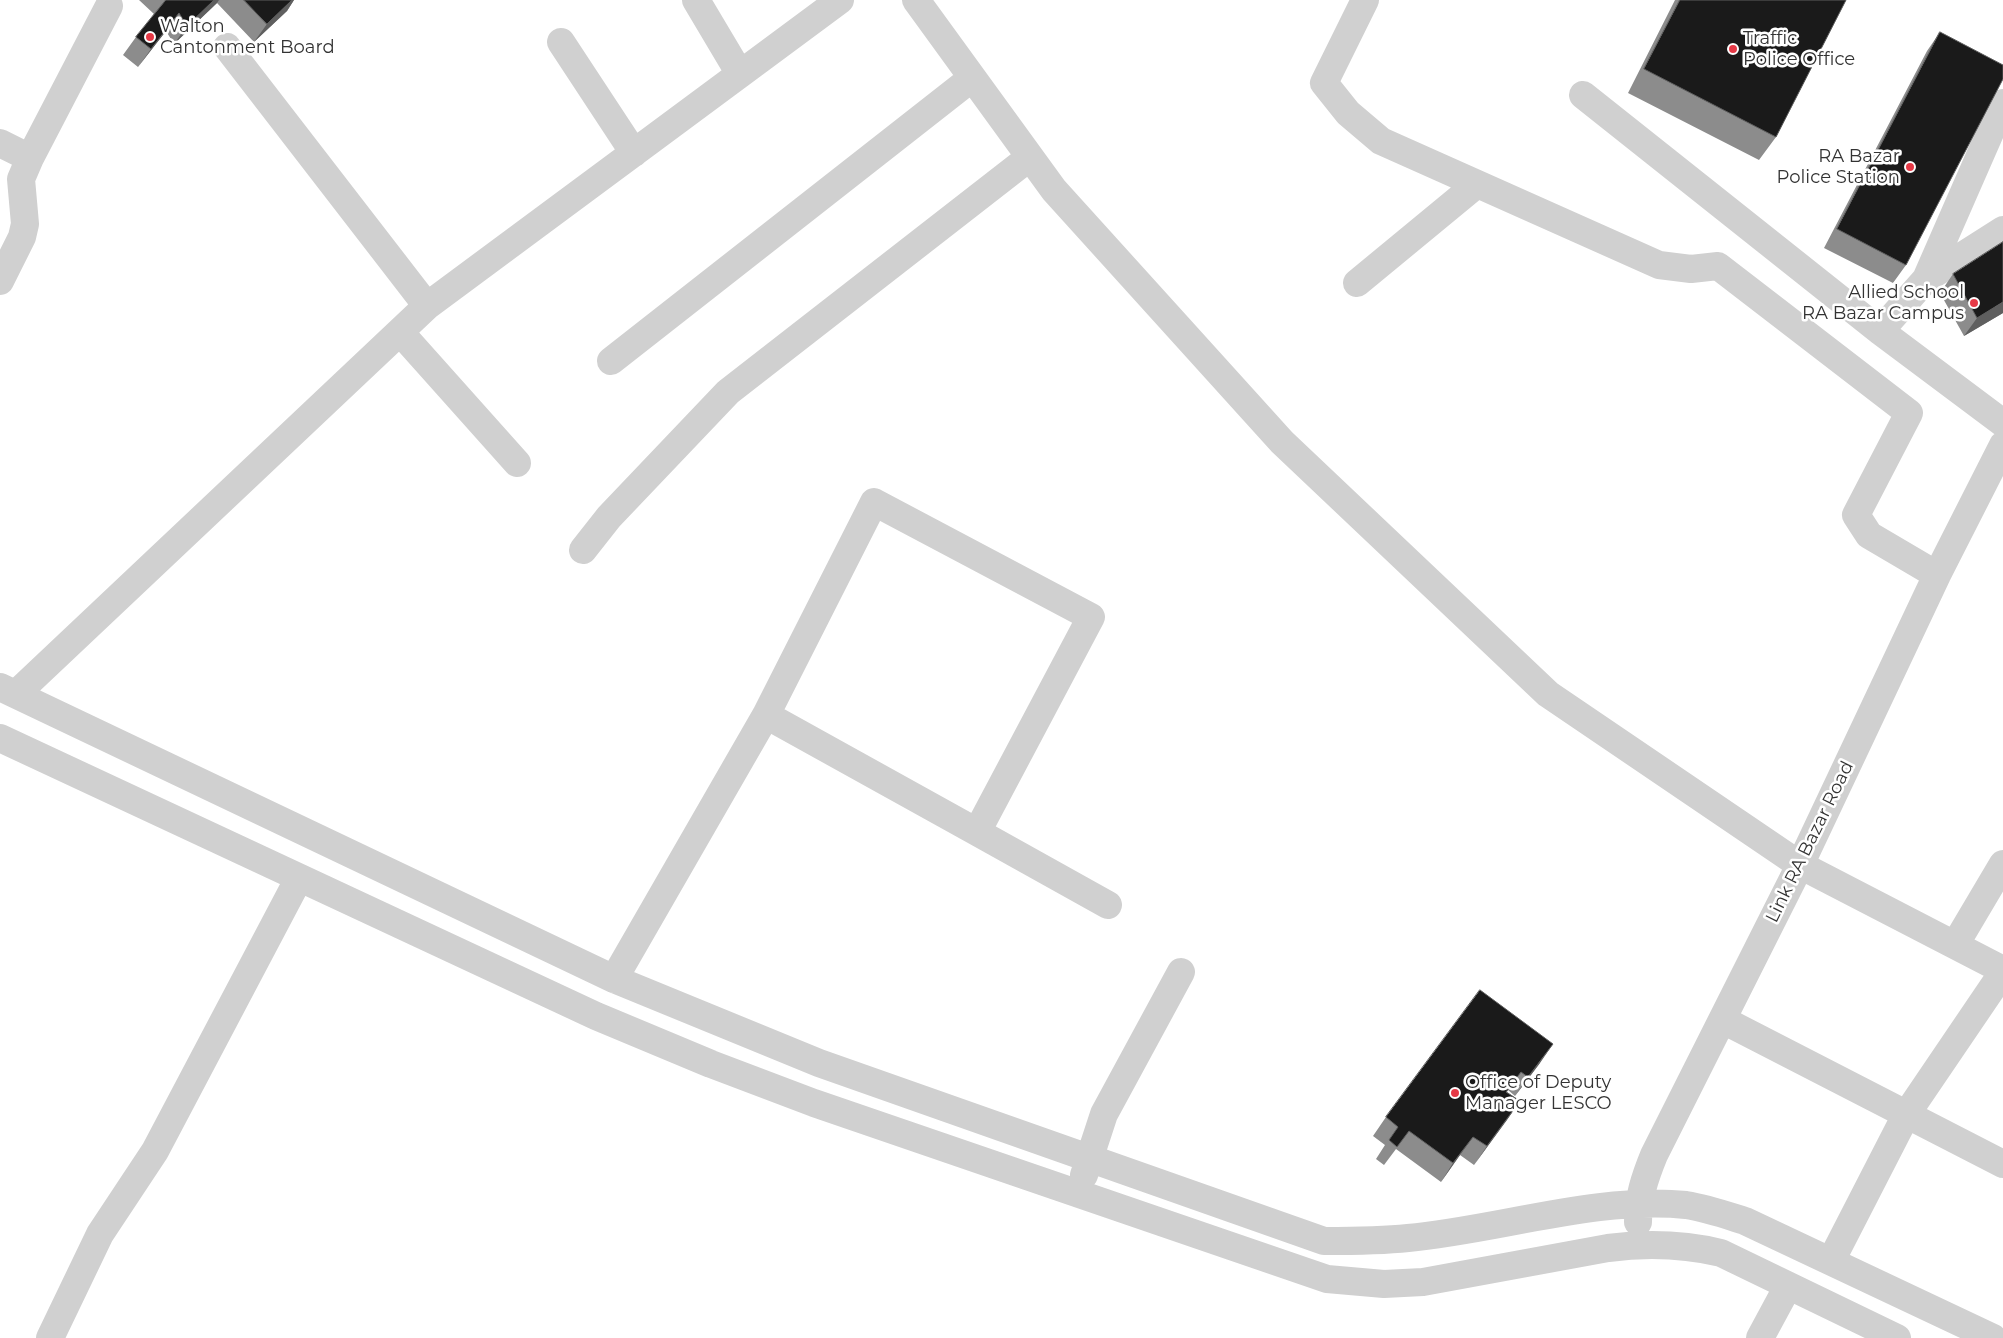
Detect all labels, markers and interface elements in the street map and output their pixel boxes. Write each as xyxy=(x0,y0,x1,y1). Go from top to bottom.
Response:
place label: Walton Cantonment Board xyxy=(160,16,335,58)
place label: Traffic Police Office xyxy=(1743,28,1855,70)
marker: Walton Cantonment Board xyxy=(144,31,156,43)
marker: Traffic Police Office xyxy=(1727,43,1739,55)
place label: RA Bazar Police Station xyxy=(1777,146,1900,188)
marker: RA Bazar Police Station xyxy=(1904,161,1916,173)
place label: Allied School RA Bazar Campus xyxy=(1802,282,1964,324)
marker: Allied School RA Bazar Campus xyxy=(1968,297,1980,309)
street label: Link RA Bazar Road xyxy=(1762,758,1858,926)
place label: Office of Deputy Manager LESCO xyxy=(1465,1072,1612,1114)
marker: Office of Deputy Manager LESCO xyxy=(1449,1087,1461,1099)

